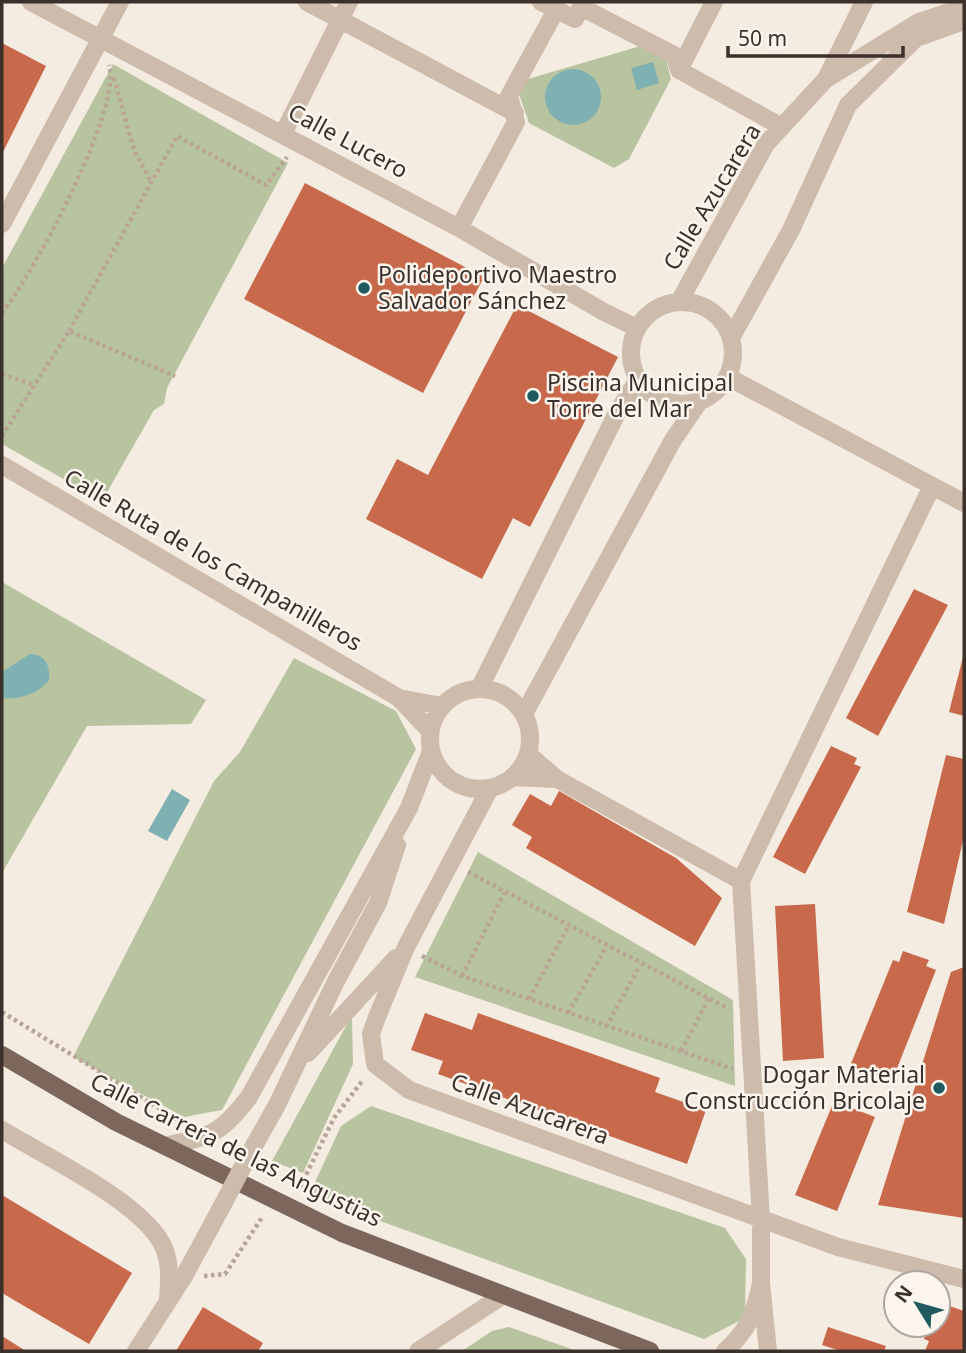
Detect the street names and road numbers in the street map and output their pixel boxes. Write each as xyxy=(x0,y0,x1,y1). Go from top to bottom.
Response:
street label: Calle Lucero xyxy=(283,95,414,185)
street label: Calle Azucarera xyxy=(655,117,768,276)
street label: Calle Ruta de los Campanilleros xyxy=(59,461,368,658)
street label: Calle Carrera de las Angustias xyxy=(85,1064,387,1234)
street label: Calle Azucarera xyxy=(447,1065,614,1151)

